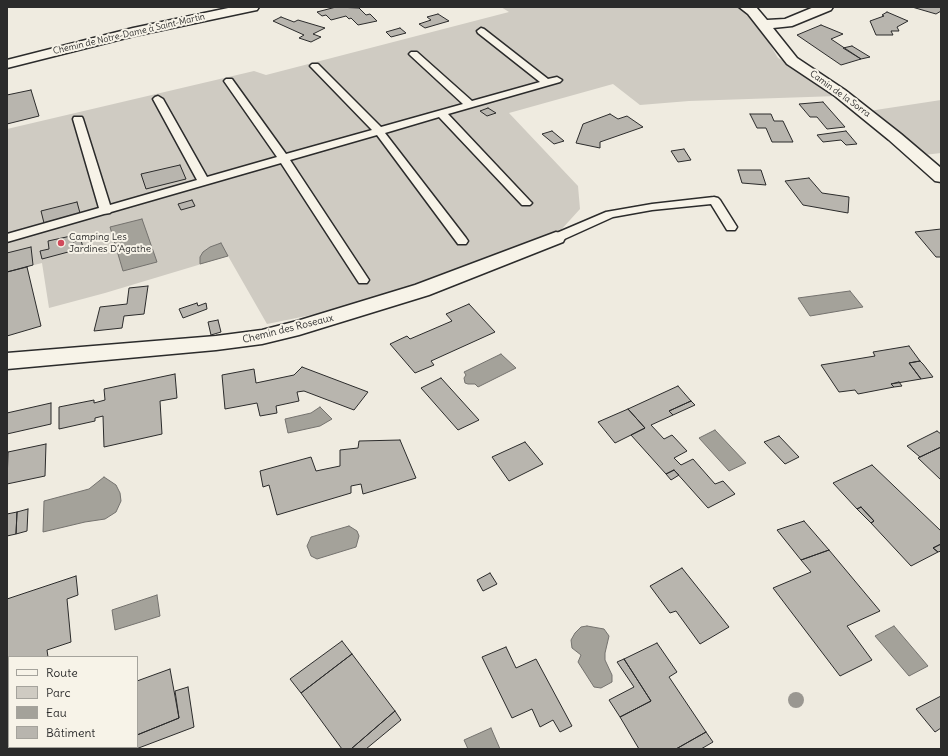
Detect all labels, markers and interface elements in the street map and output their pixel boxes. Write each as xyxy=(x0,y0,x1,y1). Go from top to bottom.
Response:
street label: Chemin de Notre-Dame à Saint-Martin xyxy=(52,11,206,57)
street label: Camin de la Sorra xyxy=(808,68,872,120)
place label: Camping Les Jardines D’Agathe xyxy=(69,231,151,254)
marker: Camping Les Jardines D’Agathe xyxy=(56,238,66,248)
street label: Chemin des Roseaux xyxy=(241,312,335,346)
legend xyxy=(8,656,138,748)
text: Route xyxy=(46,665,78,680)
text: Parc xyxy=(46,685,71,700)
text: Eau xyxy=(46,705,67,720)
text: Bâtiment xyxy=(46,725,95,740)

